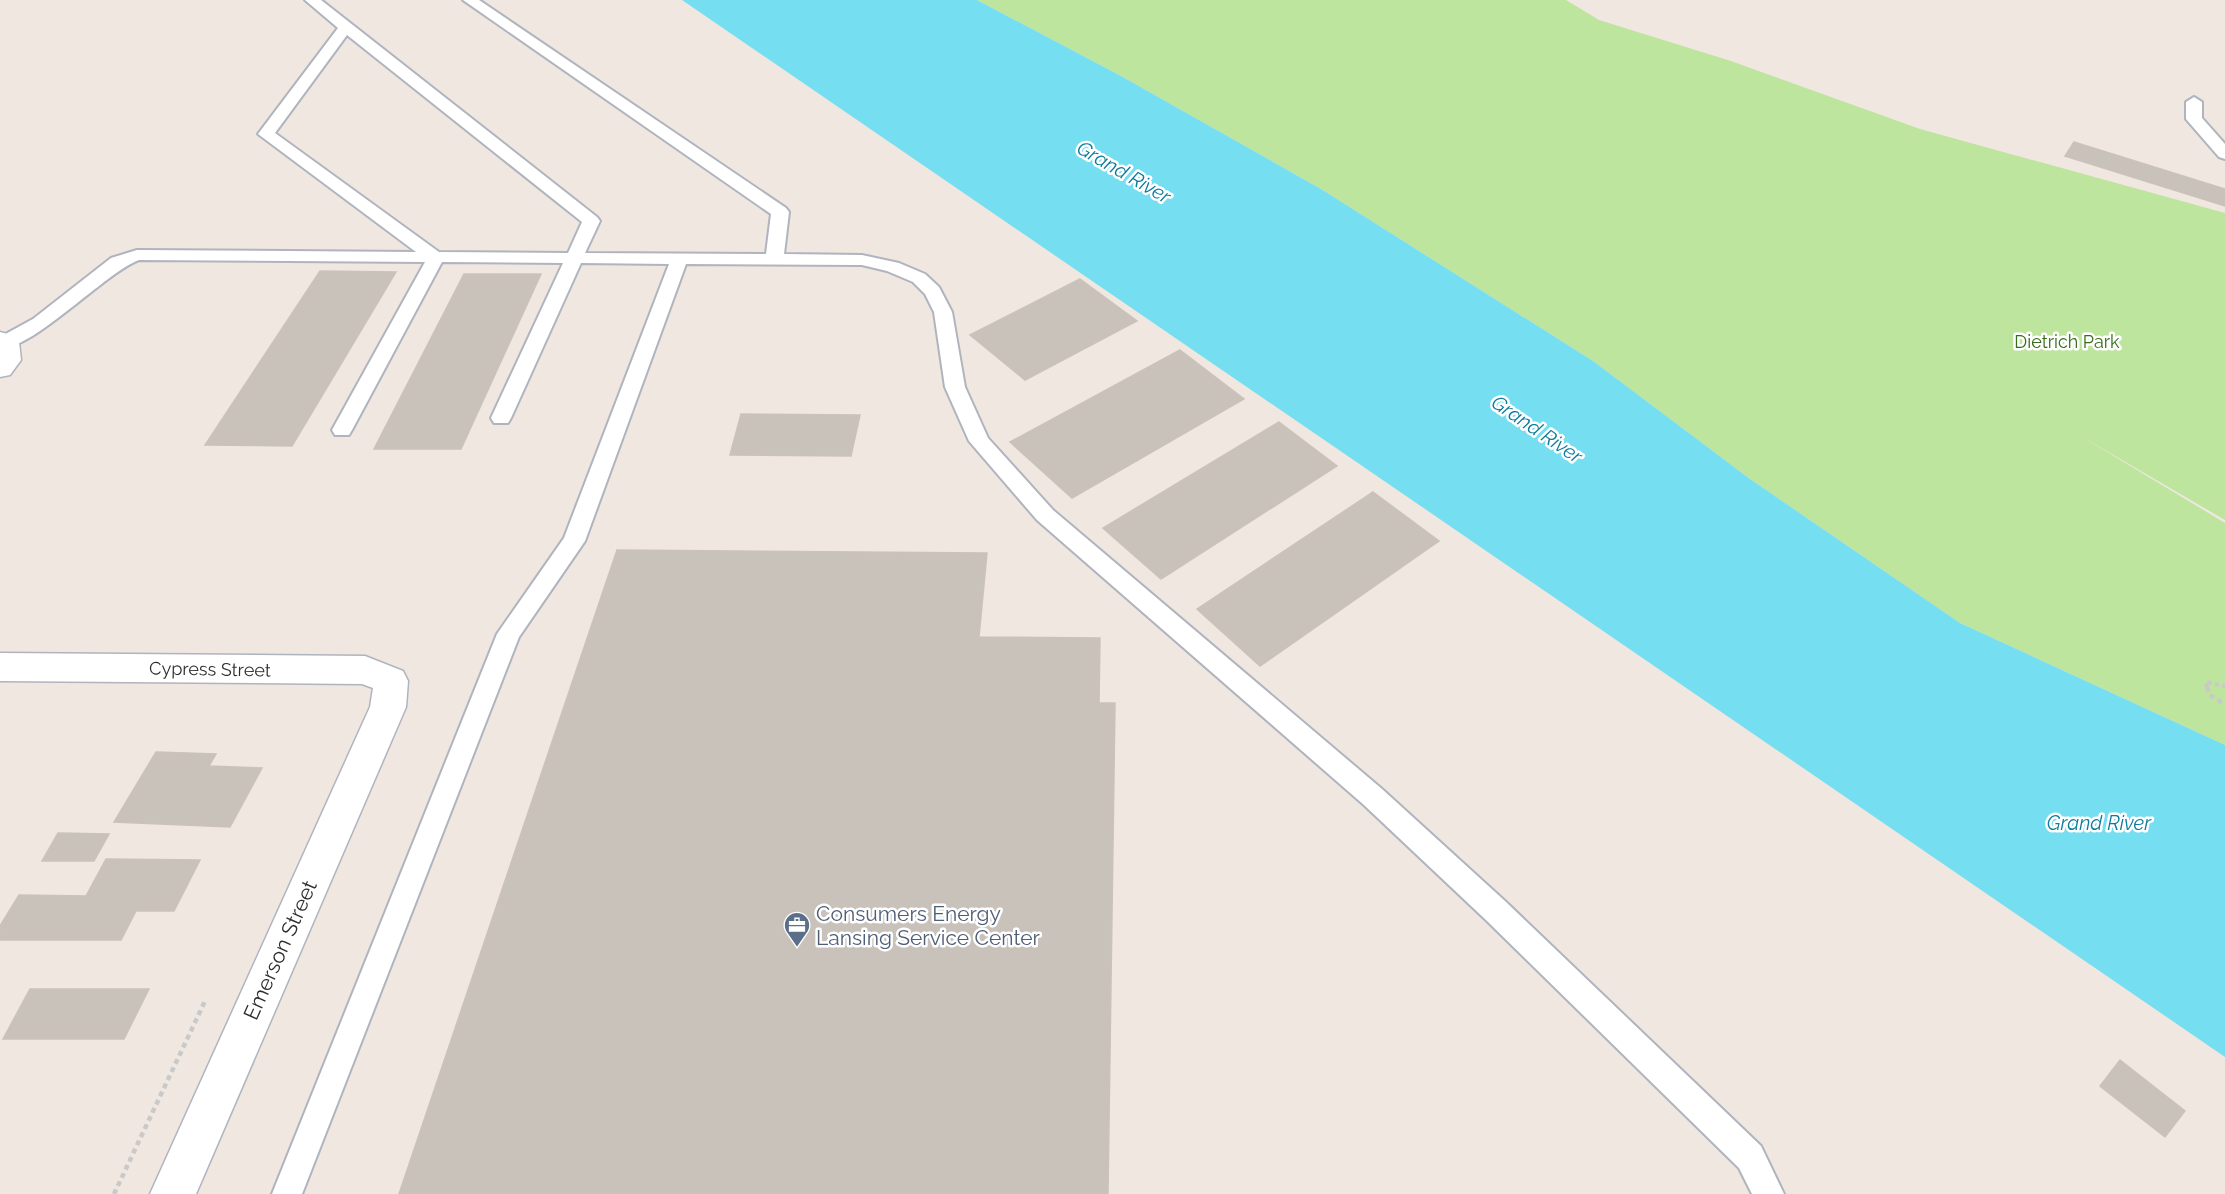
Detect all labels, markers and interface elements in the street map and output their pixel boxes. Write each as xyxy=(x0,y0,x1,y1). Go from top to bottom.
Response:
water label: Grand River xyxy=(1073,136,1176,209)
park label: Dietrich Park xyxy=(2014,331,2120,352)
water label: Grand River xyxy=(1487,390,1588,469)
street label: Cypress Street xyxy=(149,657,271,681)
water label: Grand River xyxy=(2047,811,2152,835)
street label: Emerson Street xyxy=(238,876,322,1024)
place label: Consumers Energy Lansing Service Center xyxy=(816,901,1041,950)
office icon: Consumers Energy Lansing Service Center xyxy=(782,910,812,948)

